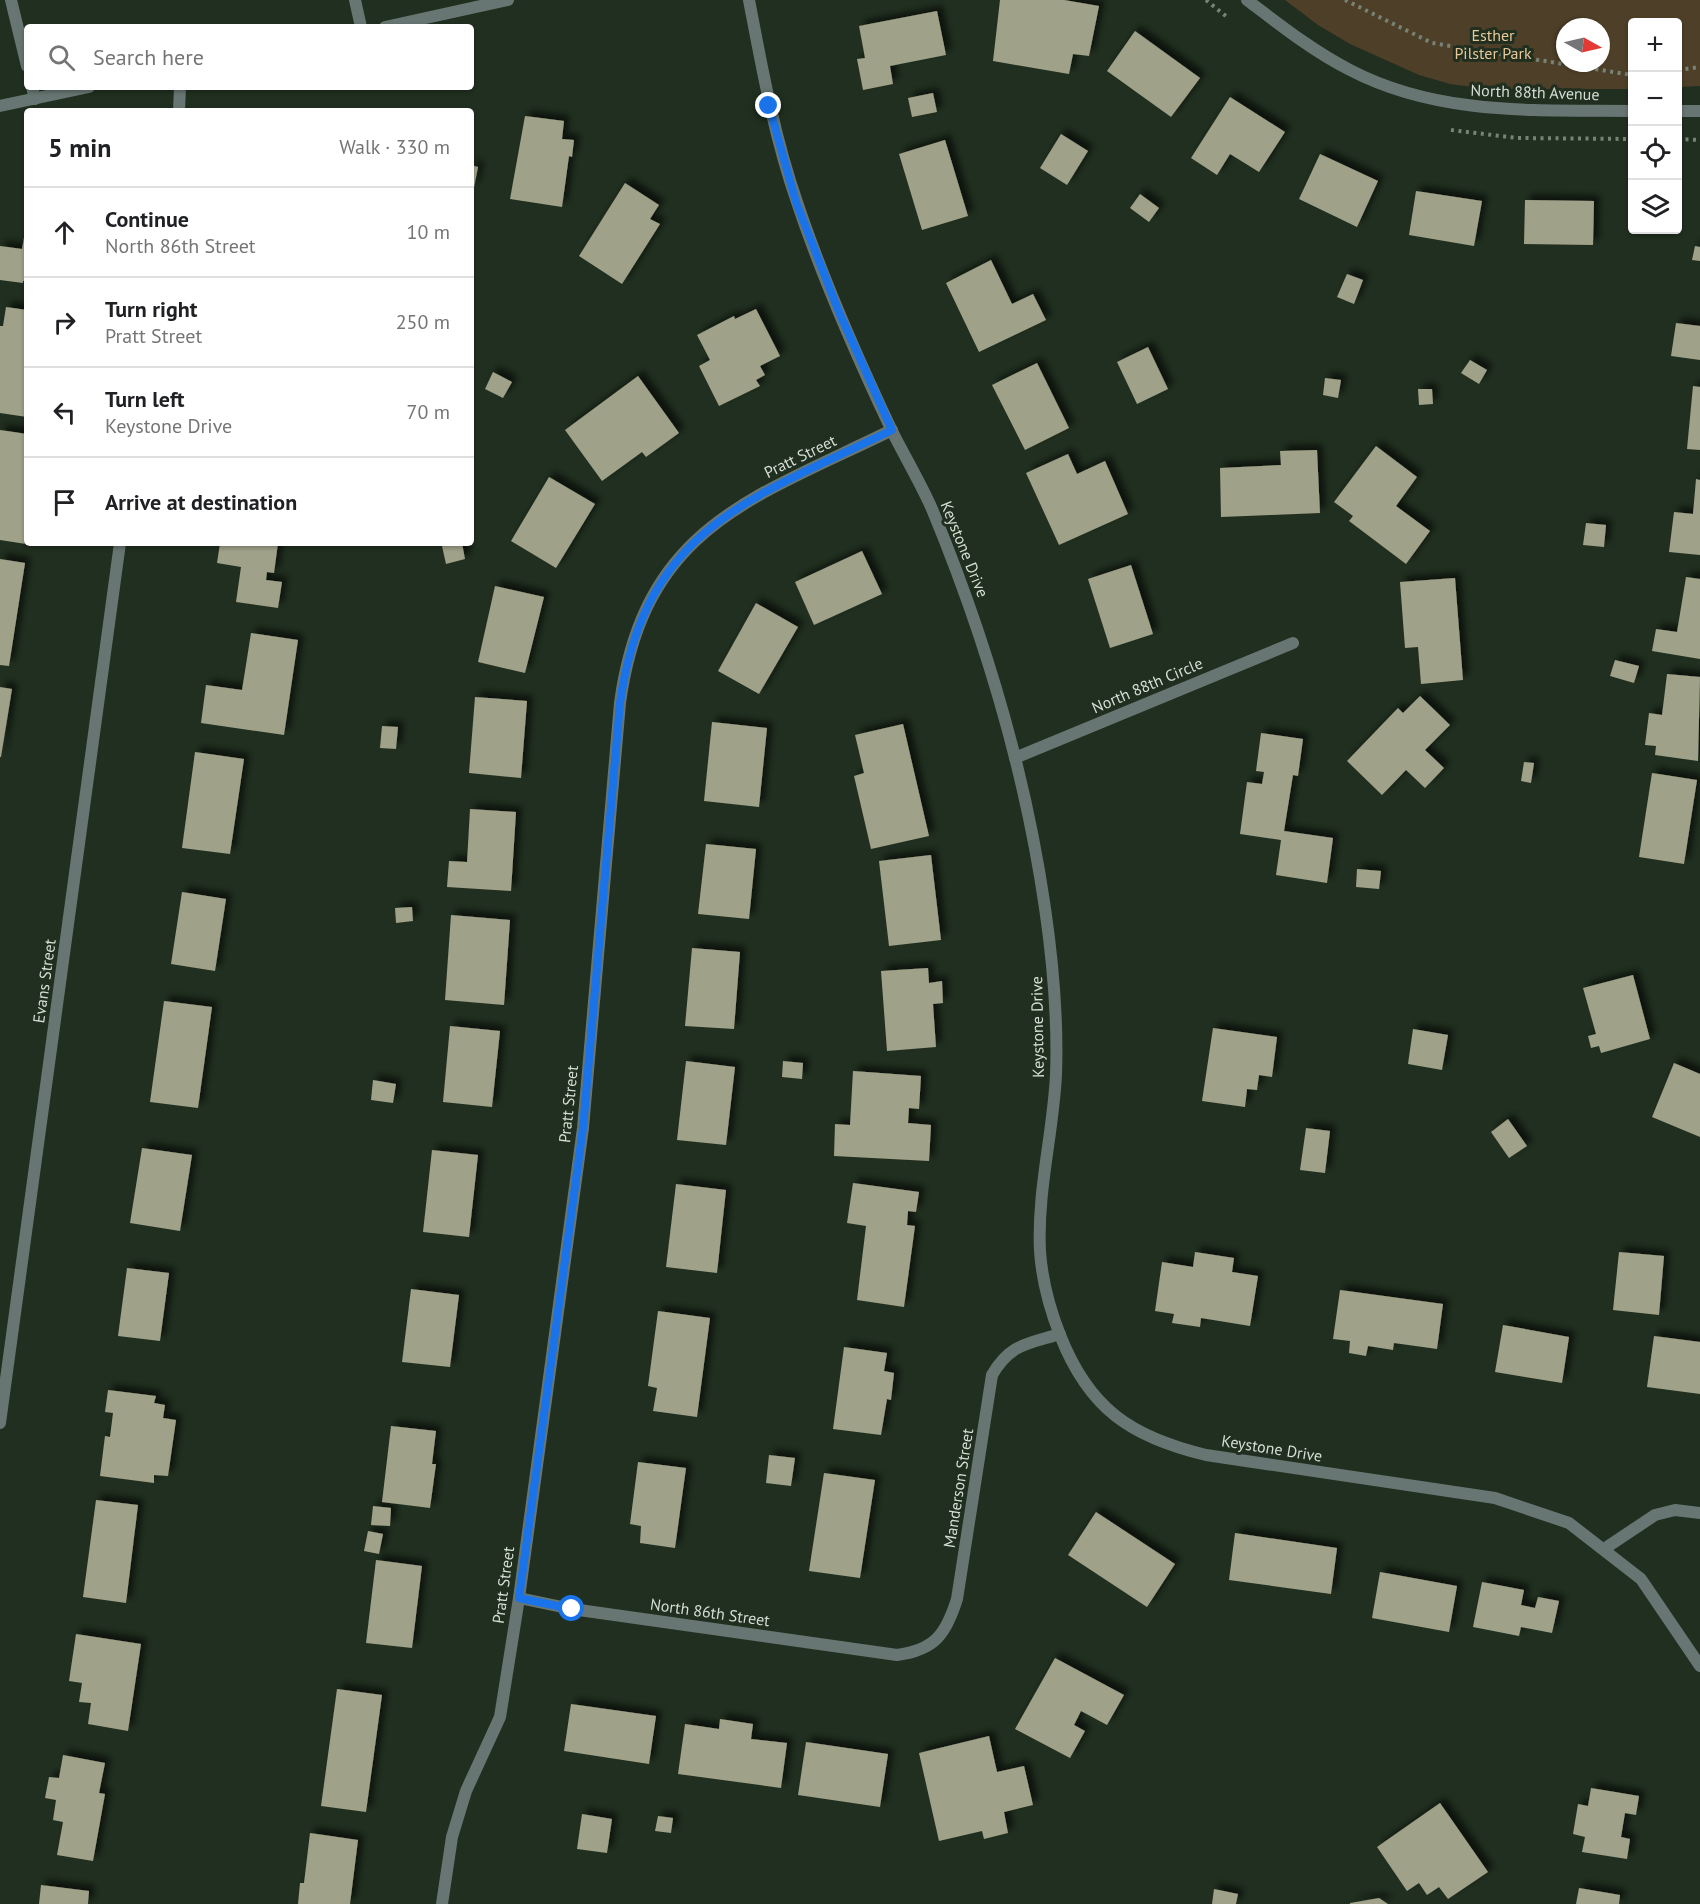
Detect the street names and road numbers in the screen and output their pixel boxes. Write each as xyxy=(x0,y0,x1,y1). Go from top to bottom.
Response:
street label: North 88th Avenue xyxy=(1470,80,1600,104)
street label: Pratt Street xyxy=(761,430,840,482)
street label: Keystone Drive xyxy=(937,498,993,600)
street label: North 88th Circle xyxy=(1089,653,1205,717)
street label: Evans Street xyxy=(28,937,60,1024)
street label: Keystone Drive xyxy=(1026,976,1048,1078)
street label: Pratt Street xyxy=(554,1064,582,1144)
street label: Manderson Street xyxy=(939,1426,977,1549)
street label: Keystone Drive xyxy=(1220,1430,1324,1466)
street label: Pratt Street xyxy=(488,1545,518,1625)
street label: North 86th Street xyxy=(649,1594,772,1630)

